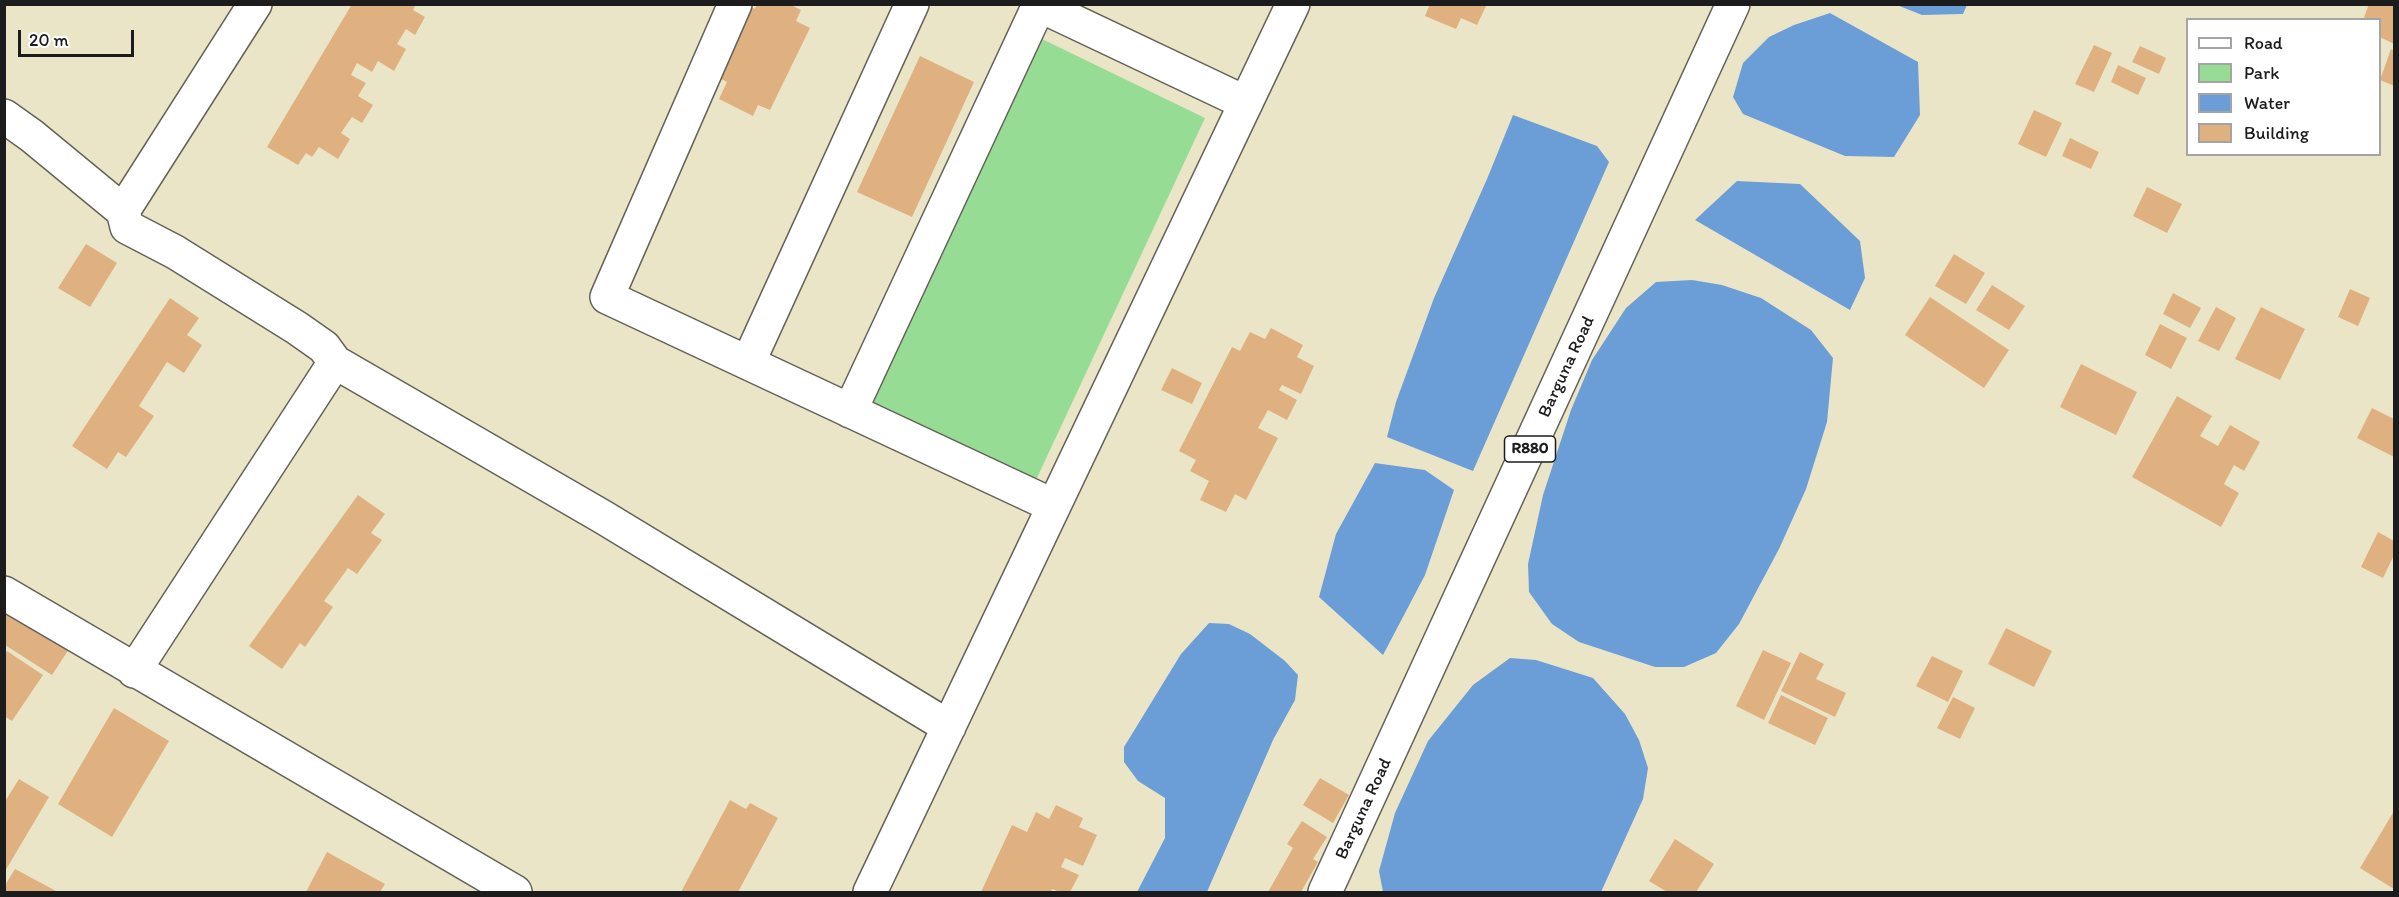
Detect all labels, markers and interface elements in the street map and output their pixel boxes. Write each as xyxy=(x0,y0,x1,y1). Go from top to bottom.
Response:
scale bar xyxy=(21,18,136,56)
legend xyxy=(2186,18,2381,156)
text: 20 m xyxy=(29,29,69,51)
text: Road xyxy=(2244,32,2283,54)
text: Park xyxy=(2244,62,2279,84)
text: Water xyxy=(2244,92,2290,114)
text: Building xyxy=(2244,122,2309,144)
street label: Barguna Road xyxy=(1534,313,1600,421)
road number: R880 xyxy=(1504,436,1556,462)
street label: Barguna Road xyxy=(1331,755,1397,863)

